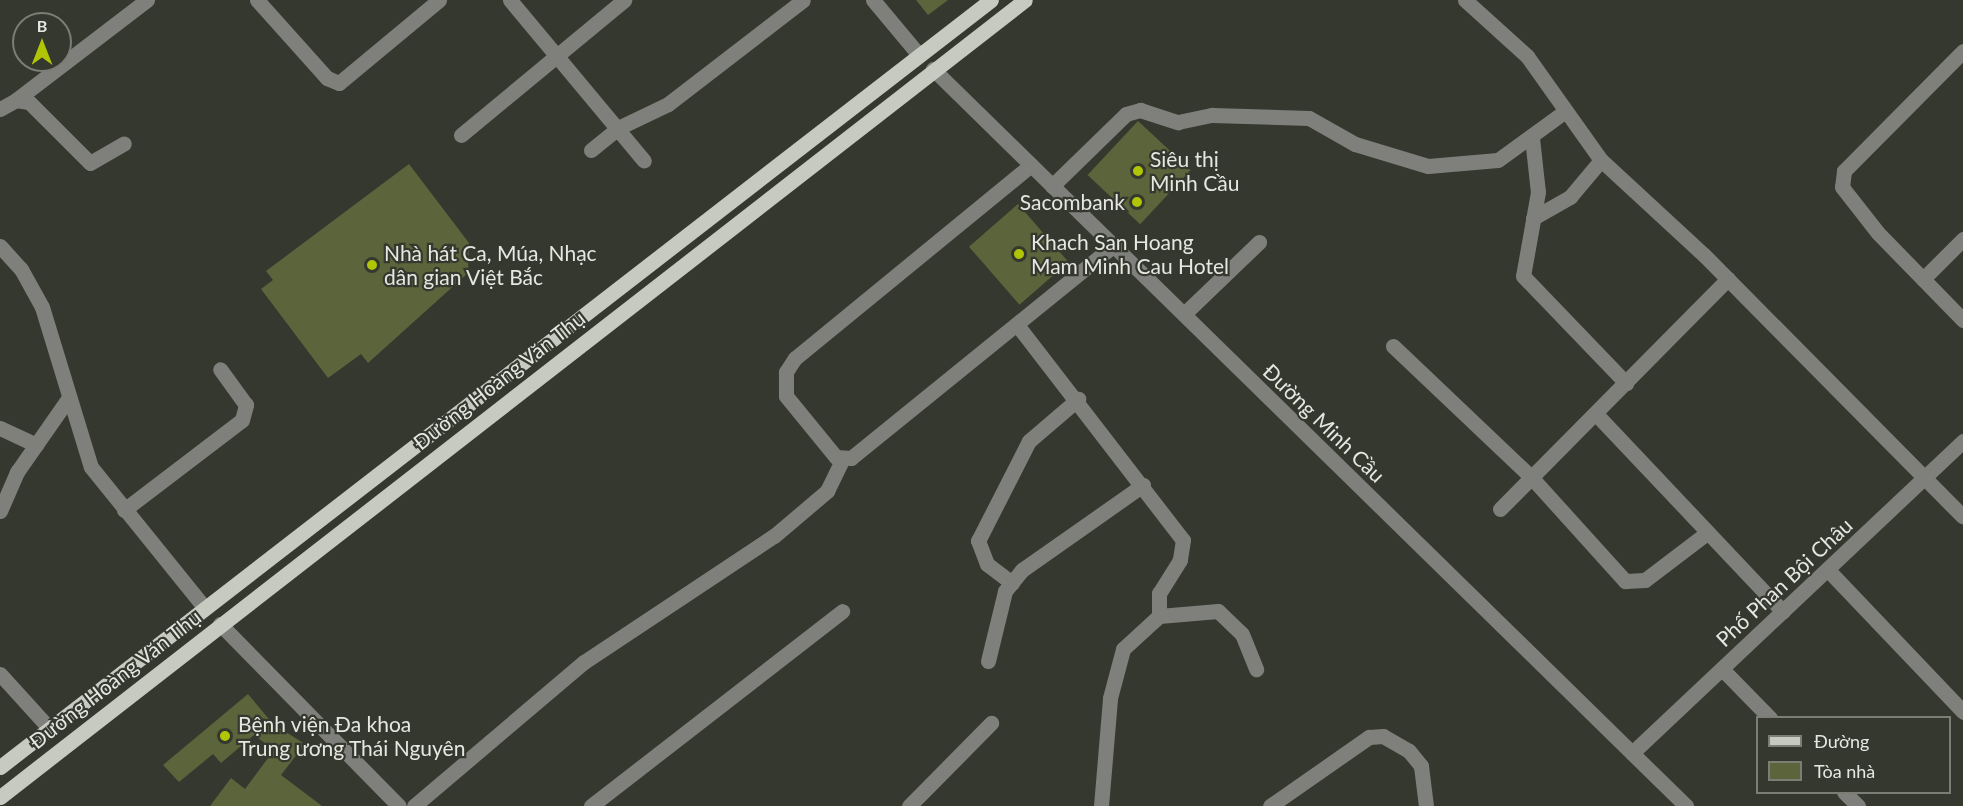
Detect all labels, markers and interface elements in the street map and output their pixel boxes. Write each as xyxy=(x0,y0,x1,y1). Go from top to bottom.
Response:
north arrow xyxy=(12,12,72,72)
text: B xyxy=(37,16,47,35)
place label: Siêu thị Minh Cầu xyxy=(1150,146,1239,196)
marker: Siêu thị Minh Cầu xyxy=(1131,164,1145,178)
place label: Sacombank xyxy=(1020,189,1125,215)
marker: Sacombank xyxy=(1130,195,1144,209)
place label: Khach San Hoang Mam Minh Cau Hotel xyxy=(1031,229,1229,279)
place label: Nhà hát Ca, Múa, Nhạc dân gian Việt Bắc xyxy=(384,240,597,290)
marker: Khach San Hoang Mam Minh Cau Hotel xyxy=(1012,247,1026,261)
marker: Nhà hát Ca, Múa, Nhạc dân gian Việt Bắc xyxy=(365,258,379,272)
street label: Đường Hoàng Văn Thụ xyxy=(408,305,590,455)
street label: Đường Minh Cầu xyxy=(1258,359,1390,487)
street label: Phố Phan Bội Châu xyxy=(1711,512,1857,652)
street label: Đường Hoàng Văn Thụ xyxy=(24,604,206,754)
place label: Bệnh viện Đa khoa Trung ương Thái Nguyên xyxy=(238,711,466,761)
legend xyxy=(1756,716,1951,794)
marker: Bệnh viện Đa khoa Trung ương Thái Nguyên xyxy=(216,727,234,745)
text: Đường xyxy=(1814,730,1869,752)
text: Tòa nhà xyxy=(1814,760,1875,782)

